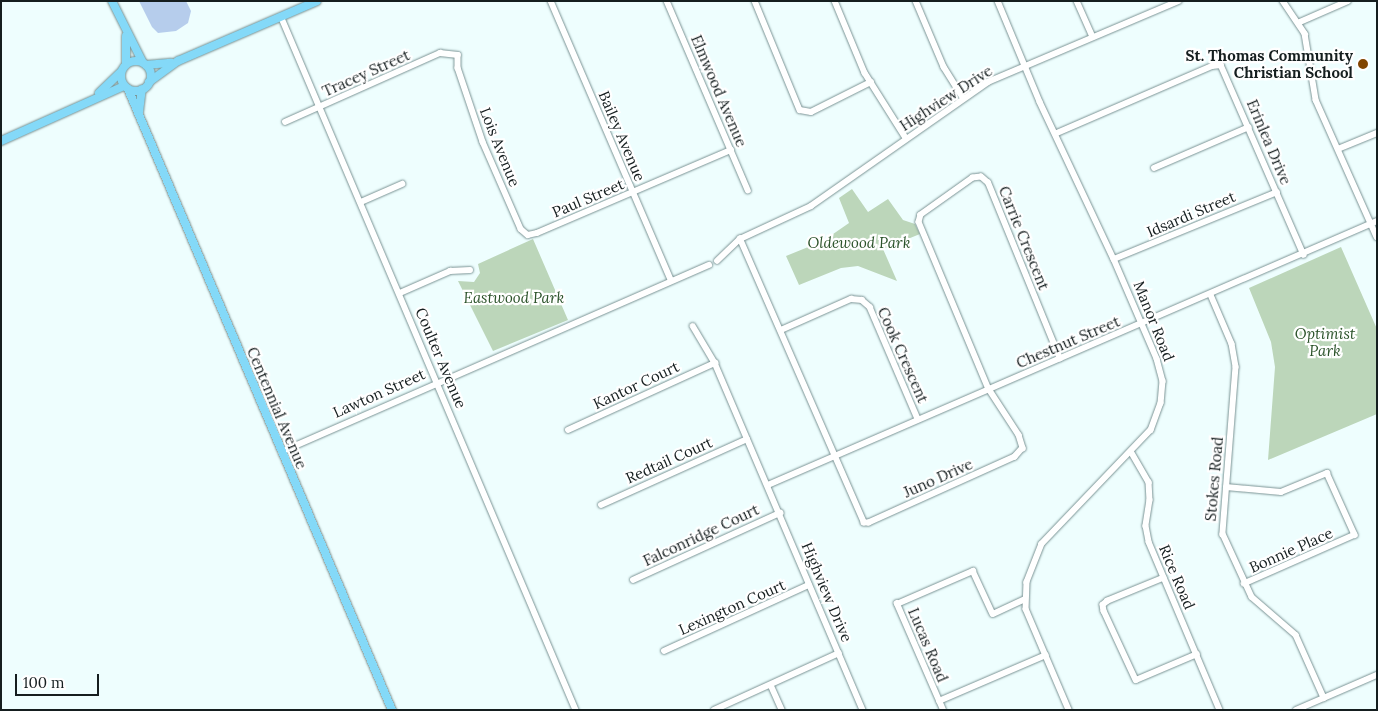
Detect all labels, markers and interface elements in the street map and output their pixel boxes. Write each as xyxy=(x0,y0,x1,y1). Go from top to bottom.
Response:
street label: Elmwood Avenue xyxy=(687,32,751,150)
street label: Tracey Street xyxy=(319,46,413,100)
place label: St. Thomas Community Christian School xyxy=(1186,46,1353,81)
marker: St. Thomas Community Christian School xyxy=(1357,58,1369,70)
street label: Highview Drive xyxy=(896,61,996,135)
street label: Bailey Avenue xyxy=(595,88,649,184)
street label: Erinlea Drive xyxy=(1243,97,1295,187)
street label: Lois Avenue xyxy=(476,105,524,189)
street label: Paul Street xyxy=(549,175,627,221)
street label: Carrie Crescent xyxy=(995,184,1053,292)
street label: Idsardi Street xyxy=(1144,187,1238,241)
park label: Oldewood Park xyxy=(808,234,910,252)
street label: Manor Road xyxy=(1130,278,1178,364)
park label: Eastwood Park xyxy=(464,289,564,307)
street label: Cook Crescent xyxy=(874,304,932,406)
street label: Coulter Avenue xyxy=(412,305,470,411)
street label: Chestnut Street xyxy=(1014,312,1122,372)
park label: Optimist Park xyxy=(1295,324,1355,359)
street label: Centennial Avenue xyxy=(243,344,311,472)
street label: Kantor Court xyxy=(590,357,682,413)
street label: Lawton Street xyxy=(330,365,428,421)
street label: Redtail Court xyxy=(623,433,715,487)
street label: Stokes Road xyxy=(1201,436,1227,522)
street label: Juno Drive xyxy=(901,455,975,501)
street label: Falconridge Court xyxy=(640,500,762,570)
street label: Bonnie Place xyxy=(1246,524,1336,576)
street label: Highview Drive xyxy=(798,539,856,645)
street label: Rice Road xyxy=(1155,542,1199,612)
street label: Lexington Court xyxy=(676,575,788,639)
street label: Lucas Road xyxy=(904,605,952,685)
scale bar xyxy=(18,664,101,696)
text: 100 m xyxy=(23,673,64,692)

